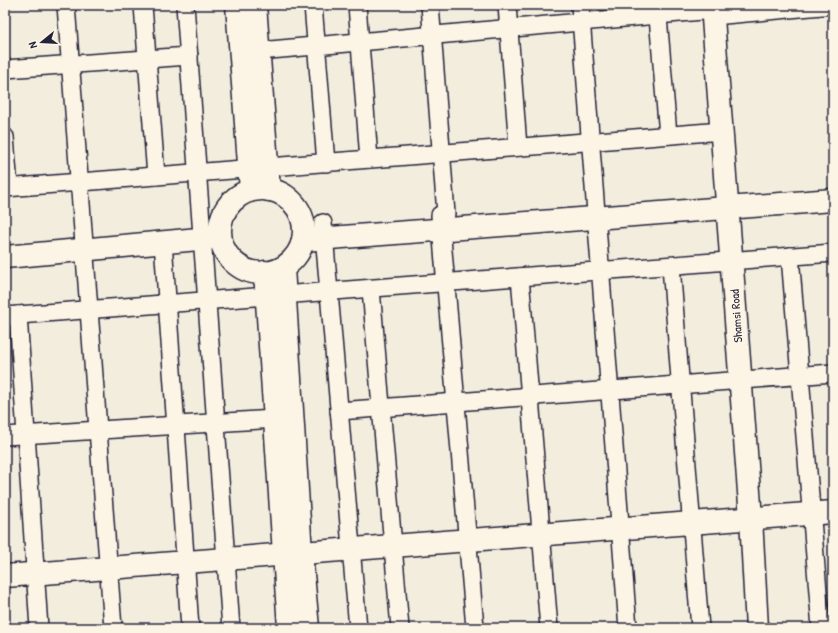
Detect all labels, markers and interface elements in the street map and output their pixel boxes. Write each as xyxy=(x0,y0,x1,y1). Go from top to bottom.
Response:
north arrow xyxy=(22,22,62,62)
text: N xyxy=(25,40,40,50)
street label: Shamsi Road xyxy=(726,289,746,343)

